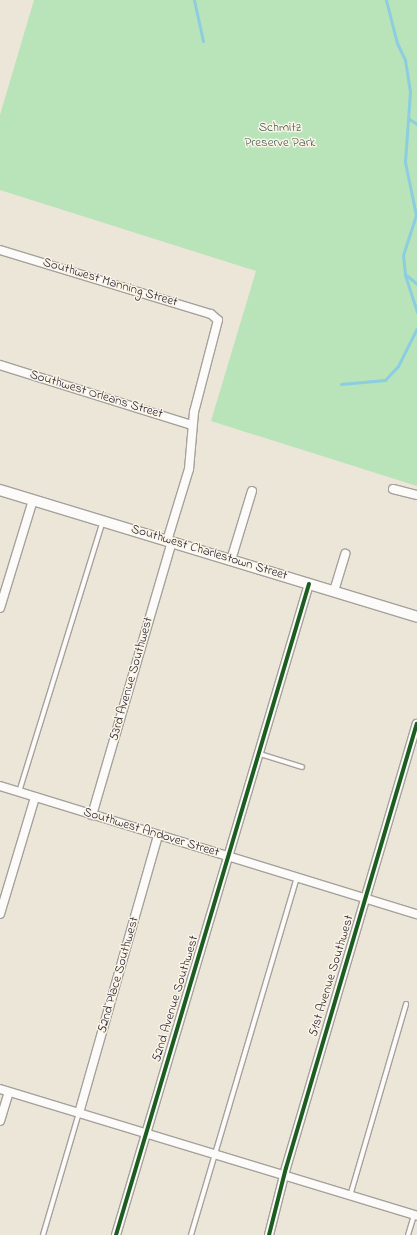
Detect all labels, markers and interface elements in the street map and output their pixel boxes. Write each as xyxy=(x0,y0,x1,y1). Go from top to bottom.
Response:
park label: Schmitz Preserve Park xyxy=(244,121,316,152)
street label: Southwest Manning Street xyxy=(41,255,179,311)
street label: Southwest Orleans Street xyxy=(28,367,164,423)
street label: Southwest Charlestown Street xyxy=(129,522,289,584)
street label: 53rd Avenue Southwest xyxy=(107,615,157,743)
street label: Southwest Andover Street xyxy=(81,805,221,861)
street label: 51st Avenue Southwest xyxy=(306,913,358,1039)
street label: 52nd Place Southwest xyxy=(95,915,143,1035)
street label: 52nd Avenue Southwest xyxy=(149,934,203,1064)

